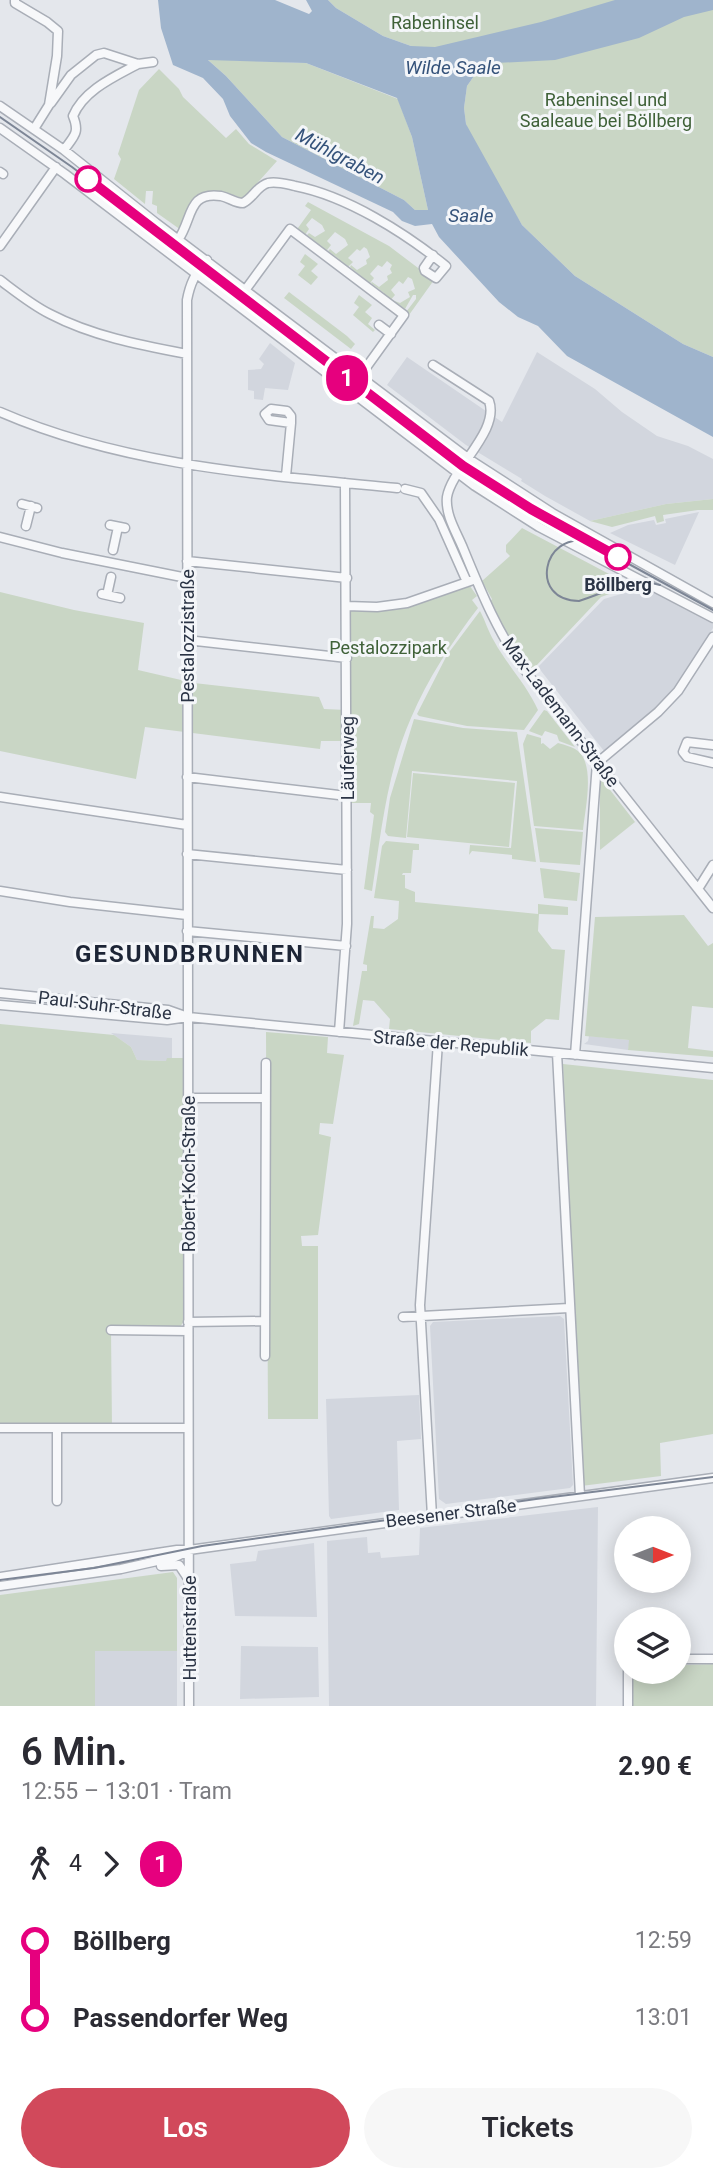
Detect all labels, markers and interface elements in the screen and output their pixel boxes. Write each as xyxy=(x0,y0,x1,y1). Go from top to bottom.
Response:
park label: Rabeninsel xyxy=(391,12,479,33)
water label: Wilde Saale xyxy=(405,56,501,79)
park label: Rabeninsel und Saaleaue bei Böllberg xyxy=(520,89,692,131)
water label: Mühlgraben xyxy=(292,123,388,189)
unlabelled marker xyxy=(75,166,101,192)
water label: Saale xyxy=(448,204,494,227)
line badge: 1 xyxy=(324,355,370,401)
text: 1 xyxy=(340,364,354,392)
marker: Böllberg xyxy=(605,544,631,570)
street label: Pestalozzistraße xyxy=(177,569,198,703)
place label: Böllberg xyxy=(584,574,652,595)
street label: Max-Lademann-Straße xyxy=(498,633,624,791)
park label: Pestalozzipark xyxy=(329,637,448,658)
street label: Läuferweg xyxy=(337,716,358,800)
district label: GESUNDBRUNNEN xyxy=(75,940,305,968)
street label: Paul-Suhr-Straße xyxy=(37,986,173,1024)
street label: Straße der Republik xyxy=(373,1026,530,1060)
street label: Robert-Koch-Straße xyxy=(178,1096,199,1252)
street label: Beesener Straße xyxy=(384,1495,518,1531)
north arrow xyxy=(614,1516,691,1592)
map controls xyxy=(614,1516,691,1684)
street label: Huttenstraße xyxy=(179,1576,200,1681)
button: layers xyxy=(614,1607,691,1684)
text: 6 Min. xyxy=(21,1730,127,1774)
text: 2.90 € xyxy=(618,1751,692,1781)
text: 12:55 – 13:01 · Tram xyxy=(21,1778,232,1805)
icon: walk xyxy=(21,1845,59,1883)
icon: forward xyxy=(92,1845,130,1883)
text: 4 xyxy=(69,1850,82,1877)
text: 1 xyxy=(154,1850,168,1878)
text: Böllberg xyxy=(73,1926,171,1956)
text: 12:59 xyxy=(635,1927,692,1954)
text: Passendorfer Weg xyxy=(73,2003,288,2033)
text: 13:01 xyxy=(635,2004,692,2031)
button: Los xyxy=(21,2088,350,2168)
button: Tickets xyxy=(364,2088,692,2168)

